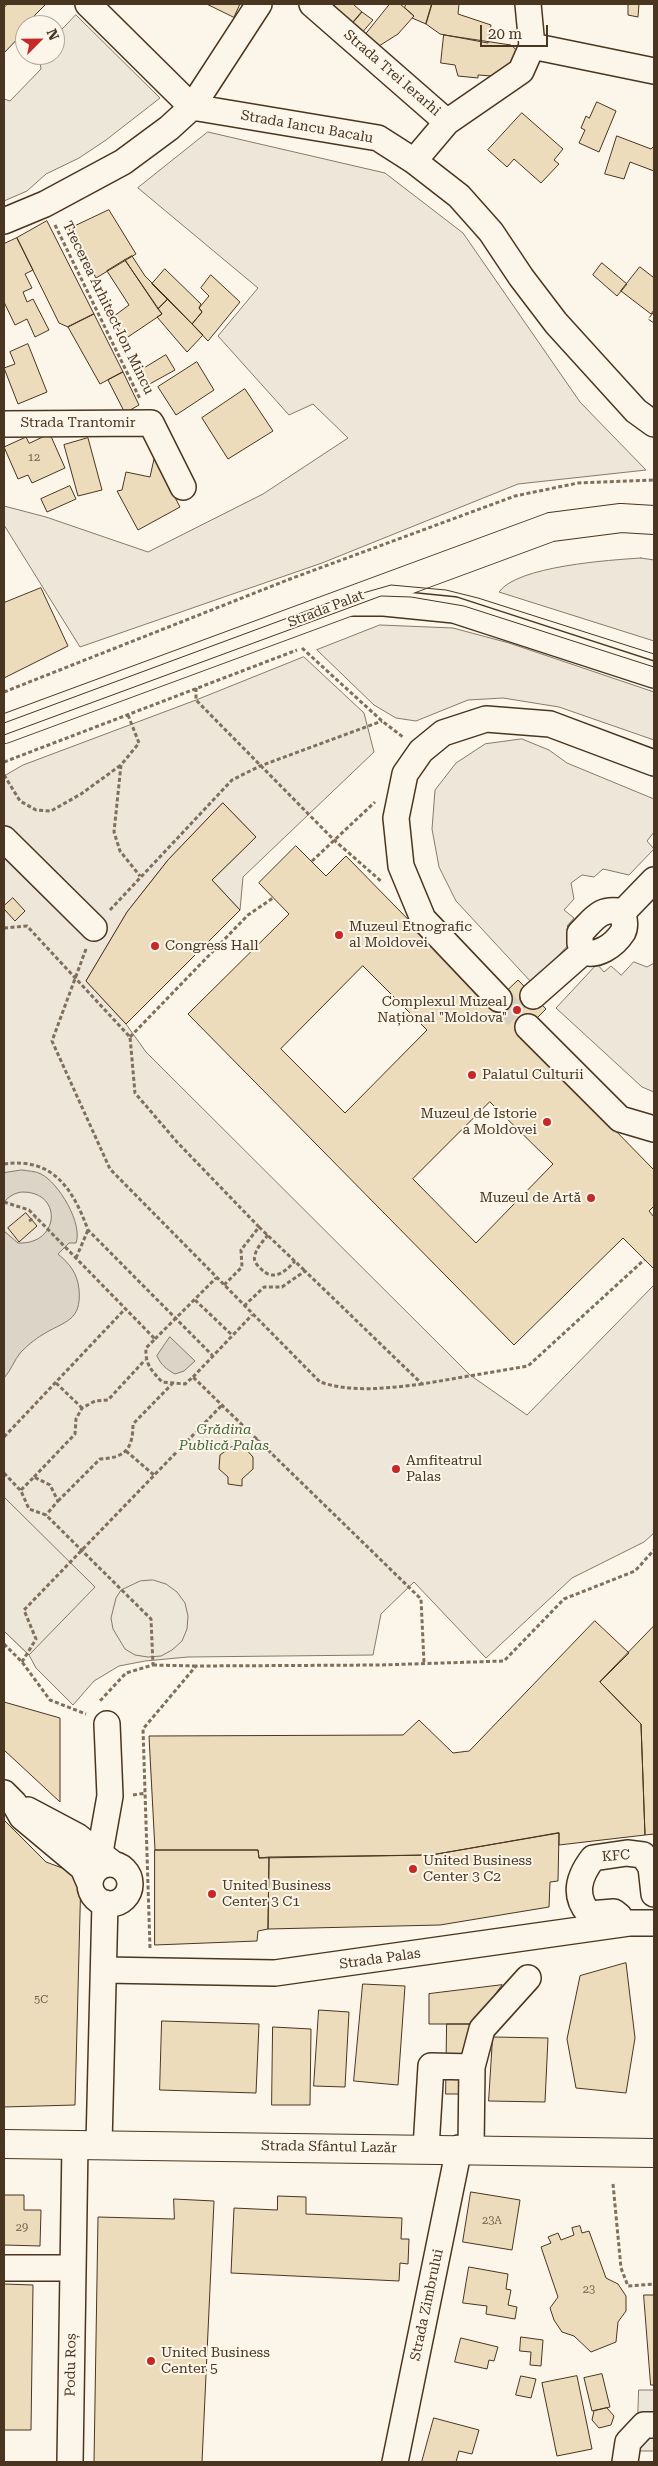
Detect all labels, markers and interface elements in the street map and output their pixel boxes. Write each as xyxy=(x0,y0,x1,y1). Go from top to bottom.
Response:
north arrow xyxy=(15,15,65,65)
scale bar xyxy=(483,15,550,47)
text: 20 m xyxy=(488,25,522,43)
text: N xyxy=(43,26,62,43)
street label: Strada Trei Ierarhi xyxy=(340,26,444,120)
street label: Strada Iancu Bacalu xyxy=(240,107,374,147)
street label: Trecerea Arhitect Ion Mincu xyxy=(59,219,157,397)
street label: Strada Trantomir xyxy=(20,415,136,431)
house number: 12 xyxy=(28,451,40,465)
street label: Strada Palat xyxy=(286,587,366,631)
place label: Muzeul Etnografic al Moldovei xyxy=(349,919,472,952)
marker: Muzeul Etnografic al Moldovei xyxy=(333,929,345,941)
place label: Congress Hall xyxy=(165,938,259,954)
marker: Congress Hall xyxy=(149,940,161,952)
place label: Complexul Muzeal Național "Moldova" xyxy=(377,994,507,1026)
marker: Complexul Muzeal Național "Moldova" xyxy=(511,1004,523,1016)
place label: Palatul Culturii xyxy=(482,1067,584,1083)
marker: Palatul Culturii xyxy=(466,1069,478,1081)
place label: Muzeul de Istorie a Moldovei xyxy=(420,1106,537,1138)
marker: Muzeul de Istorie a Moldovei xyxy=(541,1116,553,1128)
place label: Muzeul de Artă xyxy=(479,1190,581,1206)
marker: Muzeul de Artă xyxy=(585,1192,597,1204)
park label: Grădina Publică Palas xyxy=(179,1422,269,1454)
place label: Amfiteatrul Palas xyxy=(406,1453,482,1485)
marker: Amfiteatrul Palas xyxy=(390,1463,402,1475)
street label: KFC xyxy=(601,1846,631,1866)
place label: United Business Center 3 C2 xyxy=(423,1853,532,1885)
marker: United Business Center 3 C2 xyxy=(407,1863,419,1875)
place label: United Business Center 3 C1 xyxy=(222,1878,331,1910)
marker: United Business Center 3 C1 xyxy=(206,1888,218,1900)
street label: Strada Palas xyxy=(338,1945,422,1973)
house number: 5C xyxy=(34,1993,48,2007)
street label: Strada Sfântul Lazăr xyxy=(261,2137,397,2157)
house number: 23A xyxy=(482,2214,502,2228)
house number: 29 xyxy=(16,2221,28,2235)
street label: Strada Zimbrului xyxy=(407,2248,447,2362)
house number: 23 xyxy=(583,2283,595,2297)
street label: Podu Roș xyxy=(62,2333,80,2397)
place label: United Business Center 5 xyxy=(161,2345,270,2378)
marker: United Business Center 5 xyxy=(145,2355,157,2367)

